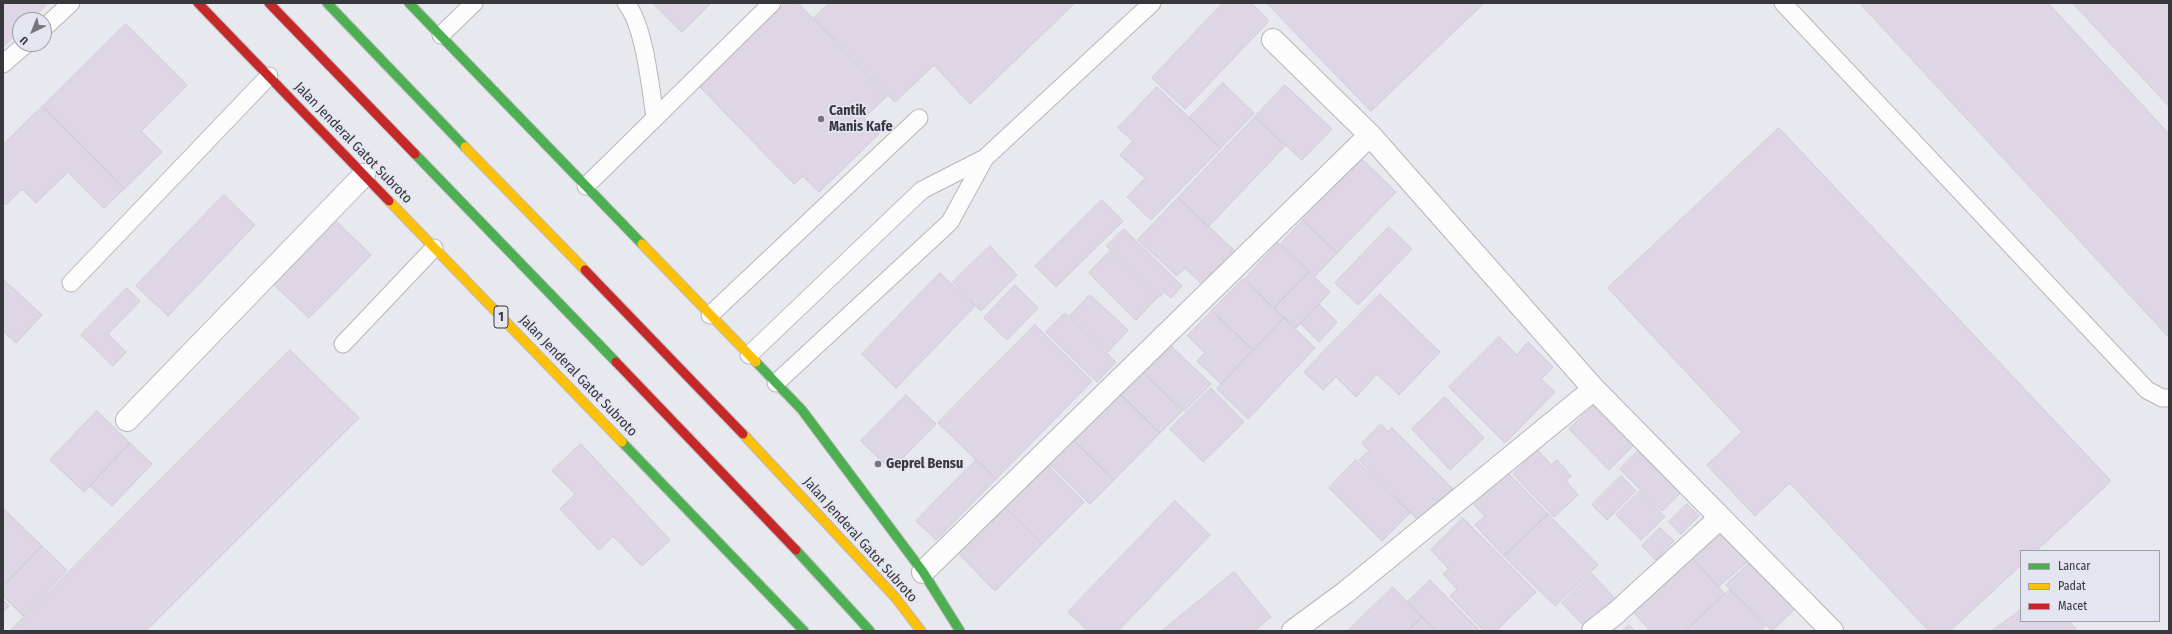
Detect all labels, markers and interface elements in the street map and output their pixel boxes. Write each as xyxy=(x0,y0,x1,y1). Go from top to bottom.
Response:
north arrow xyxy=(12,12,52,52)
text: U xyxy=(17,33,31,47)
street label: Jalan Jenderal Gatot Subroto xyxy=(291,79,415,207)
place label: Cantik Manis Kafe xyxy=(829,103,893,136)
marker: Cantik Manis Kafe xyxy=(816,114,826,124)
road number: 1 xyxy=(494,306,508,328)
street label: Jalan Jenderal Gatot Subroto xyxy=(516,312,640,440)
place label: Geprel Bensu xyxy=(886,456,963,472)
marker: Geprel Bensu xyxy=(873,459,883,469)
street label: Jalan Jenderal Gatot Subroto xyxy=(799,474,921,606)
legend xyxy=(2020,550,2160,622)
text: Lancar xyxy=(2058,559,2091,573)
text: Padat xyxy=(2058,579,2086,593)
text: Macet xyxy=(2058,599,2087,613)

